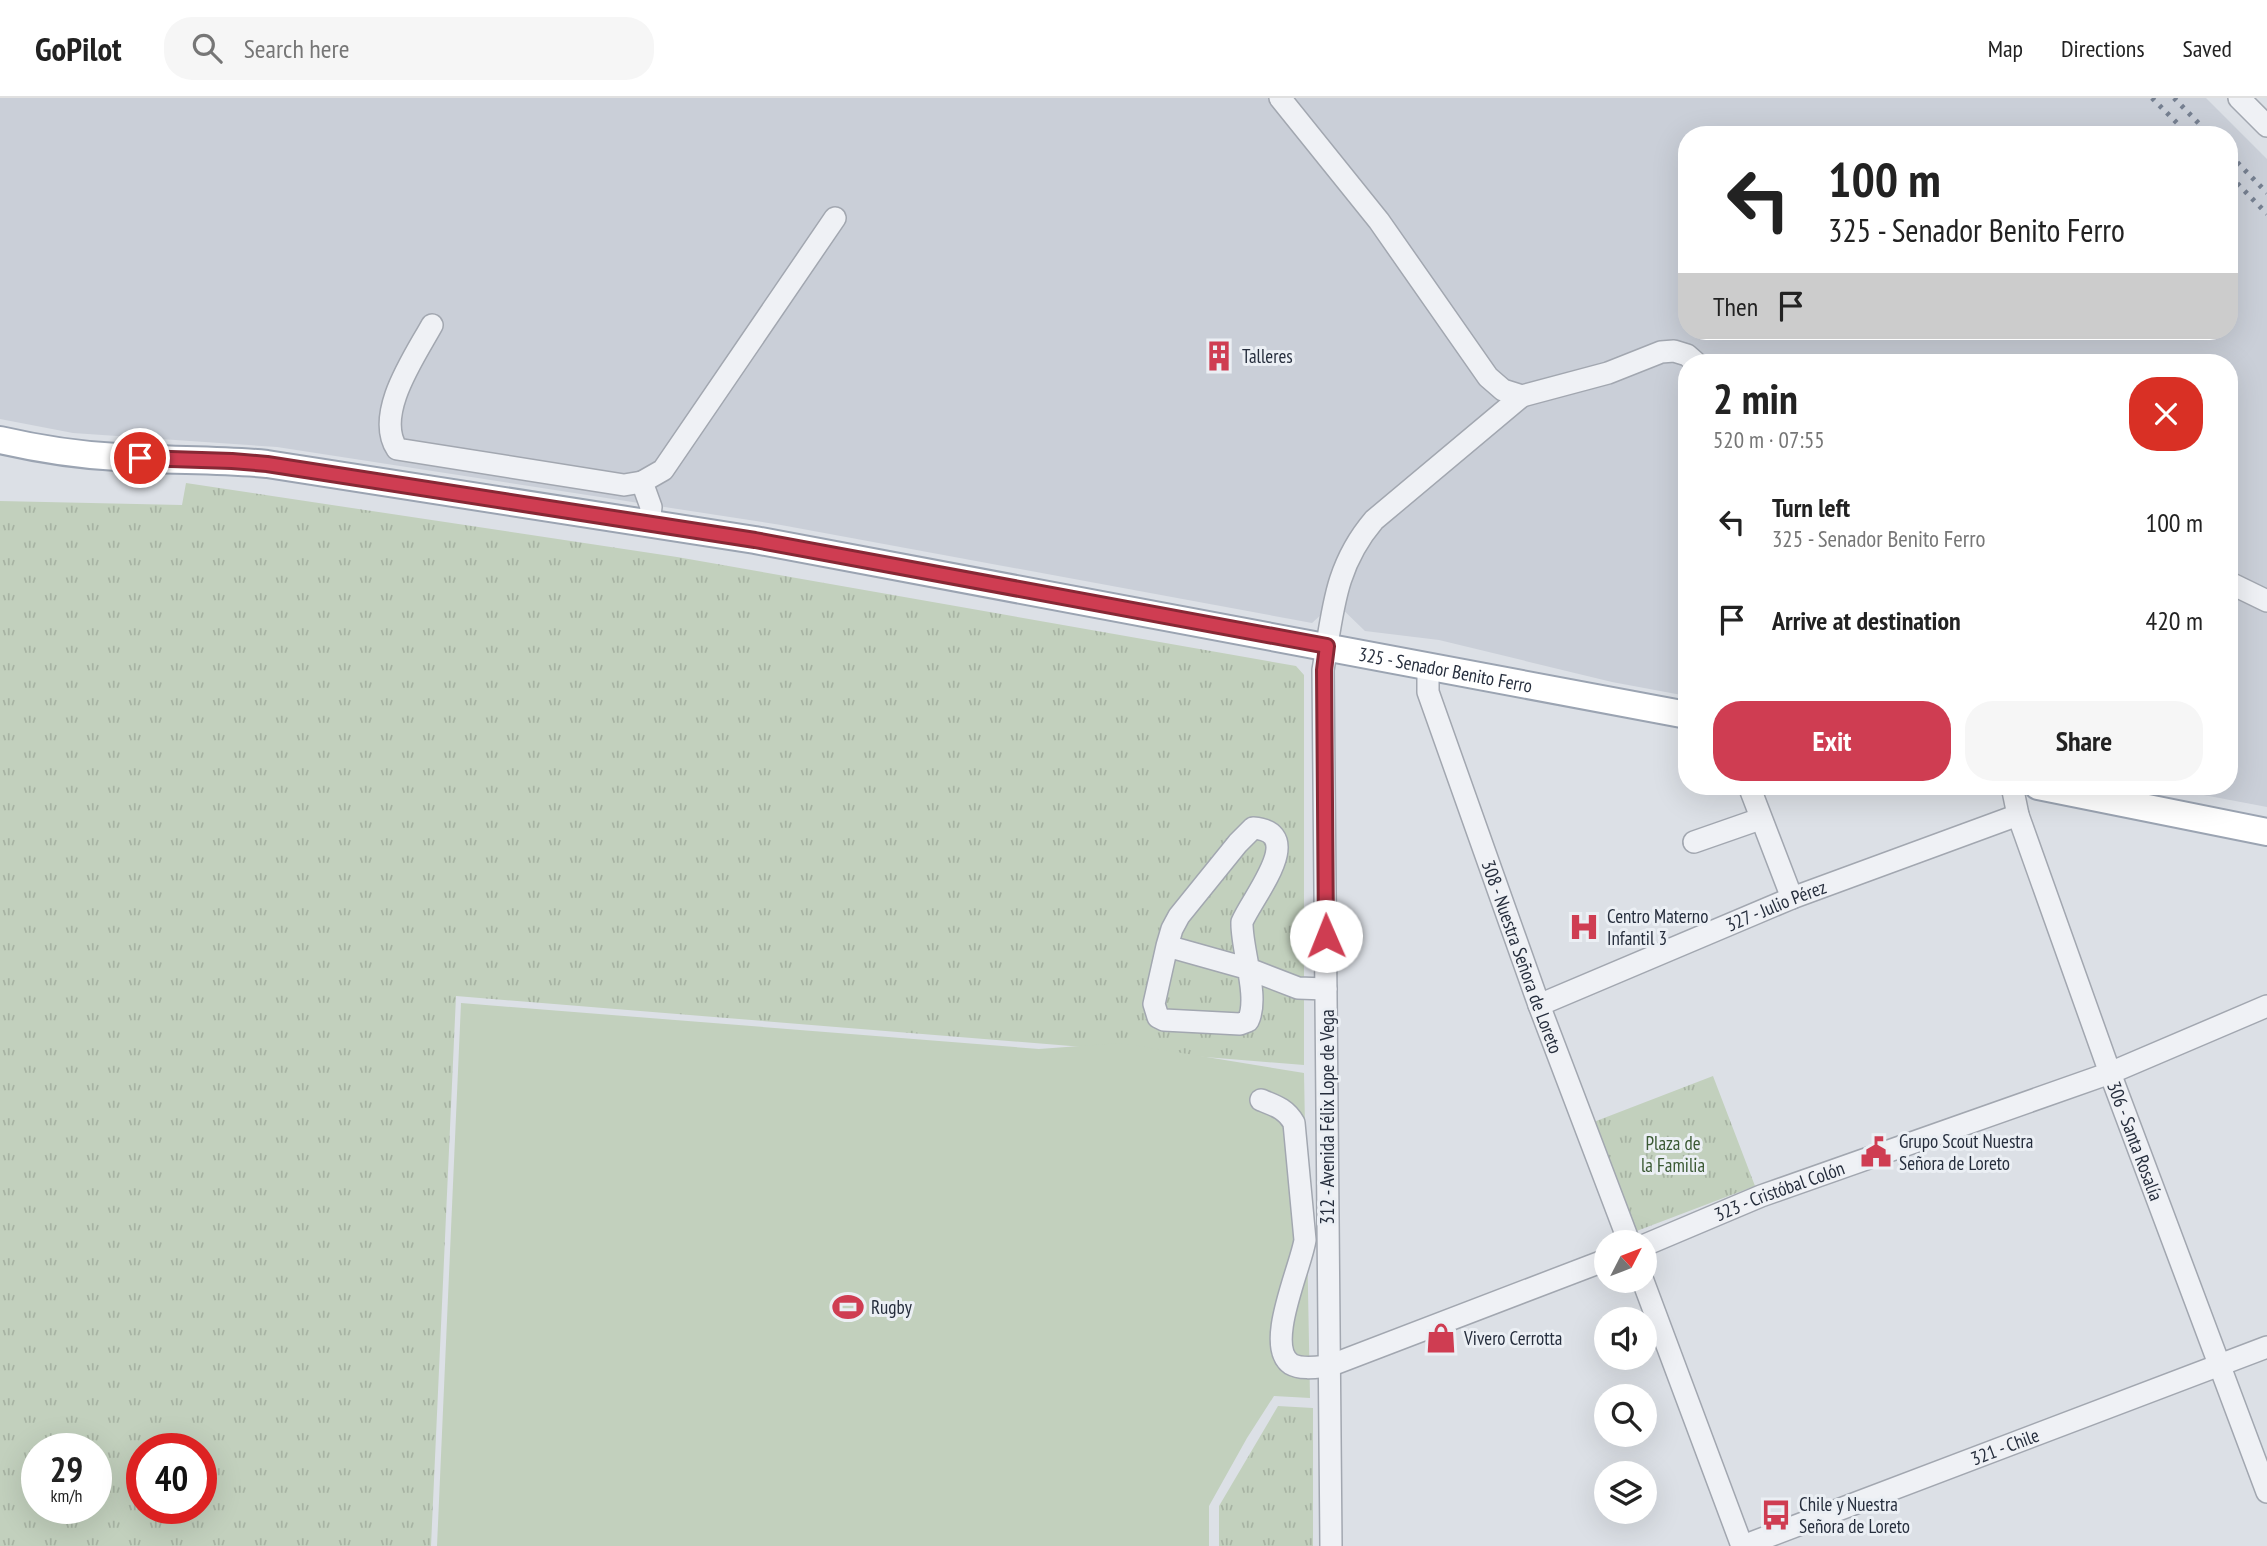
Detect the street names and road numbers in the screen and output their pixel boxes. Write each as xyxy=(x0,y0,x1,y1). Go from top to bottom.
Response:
street label: 325 - Senador Benito Ferro xyxy=(1357,642,1534,698)
street label: 308 - Nuestra Señora de Loreto xyxy=(1477,857,1568,1057)
street label: 327 - Julio Pérez xyxy=(1722,874,1830,937)
street label: 312 - Avenida Félix Lope de Vega xyxy=(1315,1009,1339,1225)
street label: 306 - Santa Rosalía xyxy=(2102,1078,2169,1204)
street label: 323 - Cristóbal Colón xyxy=(1711,1156,1848,1226)
street label: 321 - Chile xyxy=(1967,1423,2043,1470)

